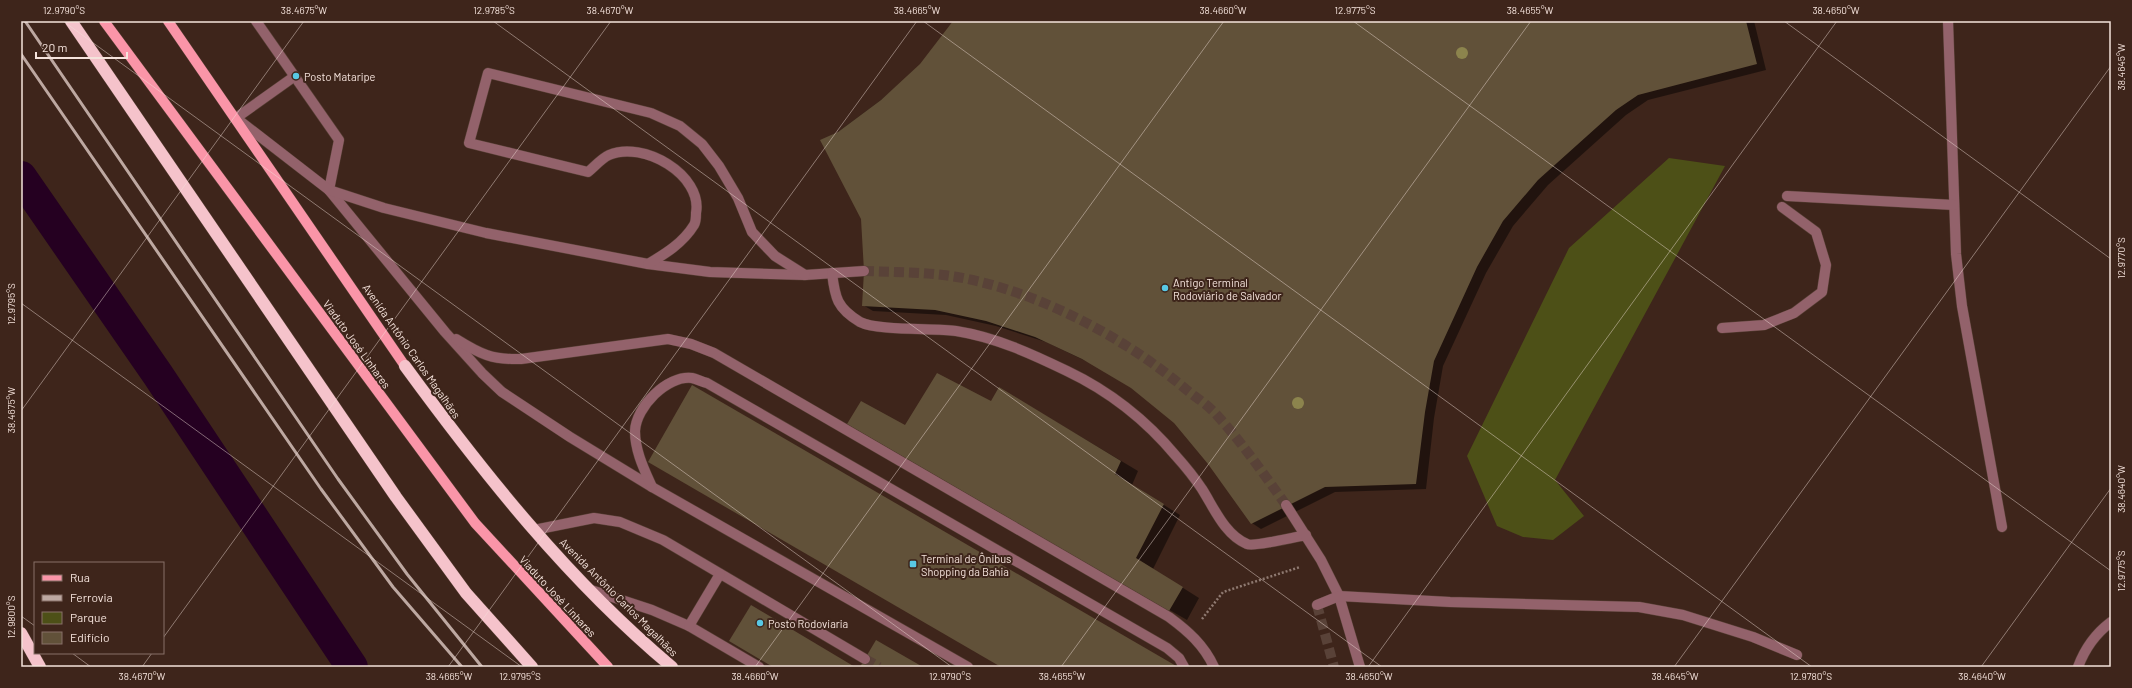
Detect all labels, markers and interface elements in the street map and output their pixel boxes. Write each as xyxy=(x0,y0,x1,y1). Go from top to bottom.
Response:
text: 12.9790°S xyxy=(43,4,85,16)
text: 38.4675°W xyxy=(281,4,327,16)
text: 12.9785°S xyxy=(473,4,515,16)
text: 38.4670°W xyxy=(587,4,634,16)
text: 38.4665°W xyxy=(894,4,941,16)
text: 38.4660°W xyxy=(1199,4,1247,16)
text: 12.9775°S xyxy=(1334,4,1376,16)
text: 38.4655°W xyxy=(1507,4,1554,16)
text: 38.4650°W xyxy=(1812,4,1860,16)
scale bar xyxy=(36,34,127,60)
text: 20 m xyxy=(42,40,68,54)
text: 38.4645°W xyxy=(2115,43,2127,91)
place label: Posto Mataripe xyxy=(304,70,375,83)
marker: Posto Mataripe xyxy=(291,71,301,81)
text: 12.9770°S xyxy=(2115,237,2127,279)
place label: Antigo Terminal Rodoviário de Salvador xyxy=(1173,276,1281,302)
street label: Avenida Antônio Carlos Magalhães xyxy=(360,281,464,421)
text: 12.9795°S xyxy=(5,283,17,325)
marker: Antigo Terminal Rodoviário de Salvador xyxy=(1160,283,1170,293)
street label: Viaduto José Linhares xyxy=(321,297,393,391)
text: 38.4675°W xyxy=(5,387,17,433)
text: 38.4640°W xyxy=(2115,465,2127,513)
street label: Avenida Antônio Carlos Magalhães xyxy=(557,535,681,659)
text: 12.9775°S xyxy=(2115,550,2127,592)
place label: Terminal de Ônibus Shopping da Bahia xyxy=(921,552,1011,578)
street label: Viaduto José Linhares xyxy=(517,553,599,639)
marker: Terminal de Ônibus Shopping da Bahia xyxy=(908,559,918,569)
legend xyxy=(34,562,164,654)
text: Rua xyxy=(70,570,90,584)
text: Ferrovia xyxy=(70,590,113,604)
text: 12.9800°S xyxy=(5,595,17,639)
text: Parque xyxy=(70,610,107,624)
place label: Posto Rodoviaria xyxy=(768,617,848,630)
marker: Posto Rodoviaria xyxy=(755,618,765,628)
text: Edifício xyxy=(70,630,110,644)
text: 38.4670°W xyxy=(119,670,166,682)
text: 38.4665°W xyxy=(426,670,473,682)
text: 12.9795°S xyxy=(499,670,541,682)
text: 38.4660°W xyxy=(731,670,779,682)
text: 12.9790°S xyxy=(929,670,971,682)
text: 38.4655°W xyxy=(1039,670,1086,682)
text: 38.4650°W xyxy=(1345,670,1393,682)
text: 38.4645°W xyxy=(1651,670,1699,682)
text: 12.9780°S xyxy=(1790,670,1832,682)
text: 38.4640°W xyxy=(1958,670,2006,682)

